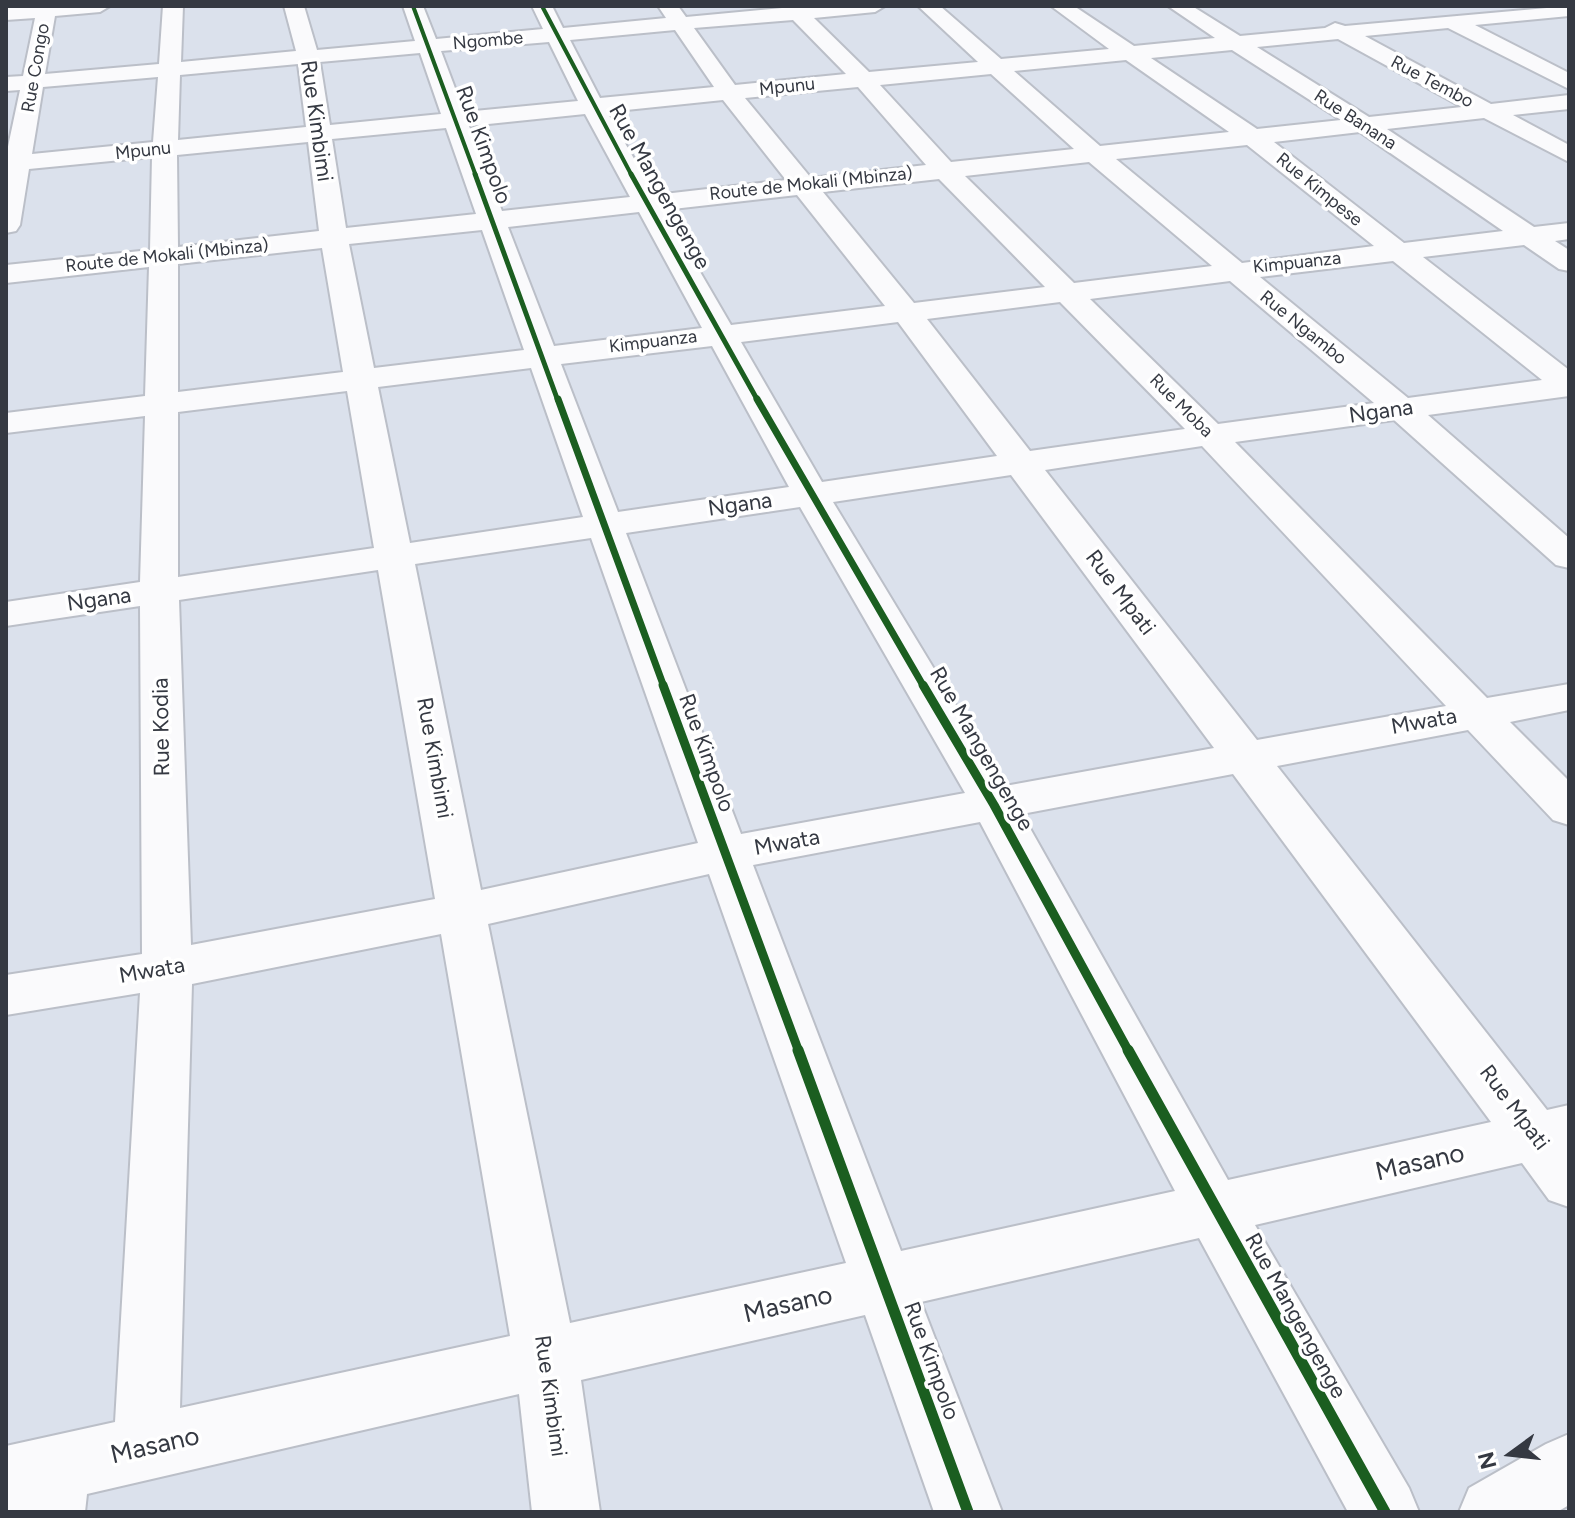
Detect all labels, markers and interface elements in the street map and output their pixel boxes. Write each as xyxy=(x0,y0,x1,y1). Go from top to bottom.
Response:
street label: Rue Congo xyxy=(18,22,54,114)
street label: Ngombe xyxy=(452,27,524,55)
street label: Rue Tembo xyxy=(1387,51,1477,113)
street label: Rue Kimbimi xyxy=(294,58,338,184)
street label: Mpunu xyxy=(758,73,816,101)
street label: Rue Kimpolo xyxy=(449,82,517,208)
street label: Rue Banana xyxy=(1310,85,1400,155)
street label: Rue Mangengenge xyxy=(603,100,715,274)
street label: Mpunu xyxy=(114,137,172,165)
street label: Rue Kimpese xyxy=(1272,149,1366,231)
street label: Route de Mokali (Mbinza) xyxy=(708,163,914,205)
street label: Route de Mokali (Mbinza) xyxy=(64,235,270,277)
street label: Kimpuanza xyxy=(1252,248,1342,278)
street label: Rue Ngambo xyxy=(1255,286,1351,370)
street label: Kimpuanza xyxy=(608,326,698,358)
street label: Rue Moba xyxy=(1145,370,1217,442)
street label: Ngana xyxy=(1347,394,1415,430)
street label: Ngana xyxy=(706,487,774,523)
street label: Rue Mpati xyxy=(1079,545,1161,641)
street label: Ngana xyxy=(65,582,133,618)
street label: Rue Mangengenge xyxy=(923,662,1039,836)
street label: Rue Kodia xyxy=(148,677,176,777)
street label: Rue Kimpolo xyxy=(672,690,740,816)
street label: Rue Kimbimi xyxy=(410,695,458,821)
street label: Mwata xyxy=(1389,703,1459,741)
street label: Mwata xyxy=(752,824,822,862)
street label: Mwata xyxy=(117,952,187,990)
street label: Rue Mpati xyxy=(1473,1060,1555,1156)
street label: Masano xyxy=(1373,1138,1467,1188)
street label: Rue Mangengenge xyxy=(1239,1229,1351,1403)
street label: Masano xyxy=(741,1280,835,1330)
street label: Rue Kimpolo xyxy=(897,1298,965,1424)
street label: Rue Kimbimi xyxy=(528,1333,572,1459)
north arrow xyxy=(1471,1414,1551,1494)
street label: Masano xyxy=(108,1421,202,1471)
text: N xyxy=(1472,1449,1503,1472)

